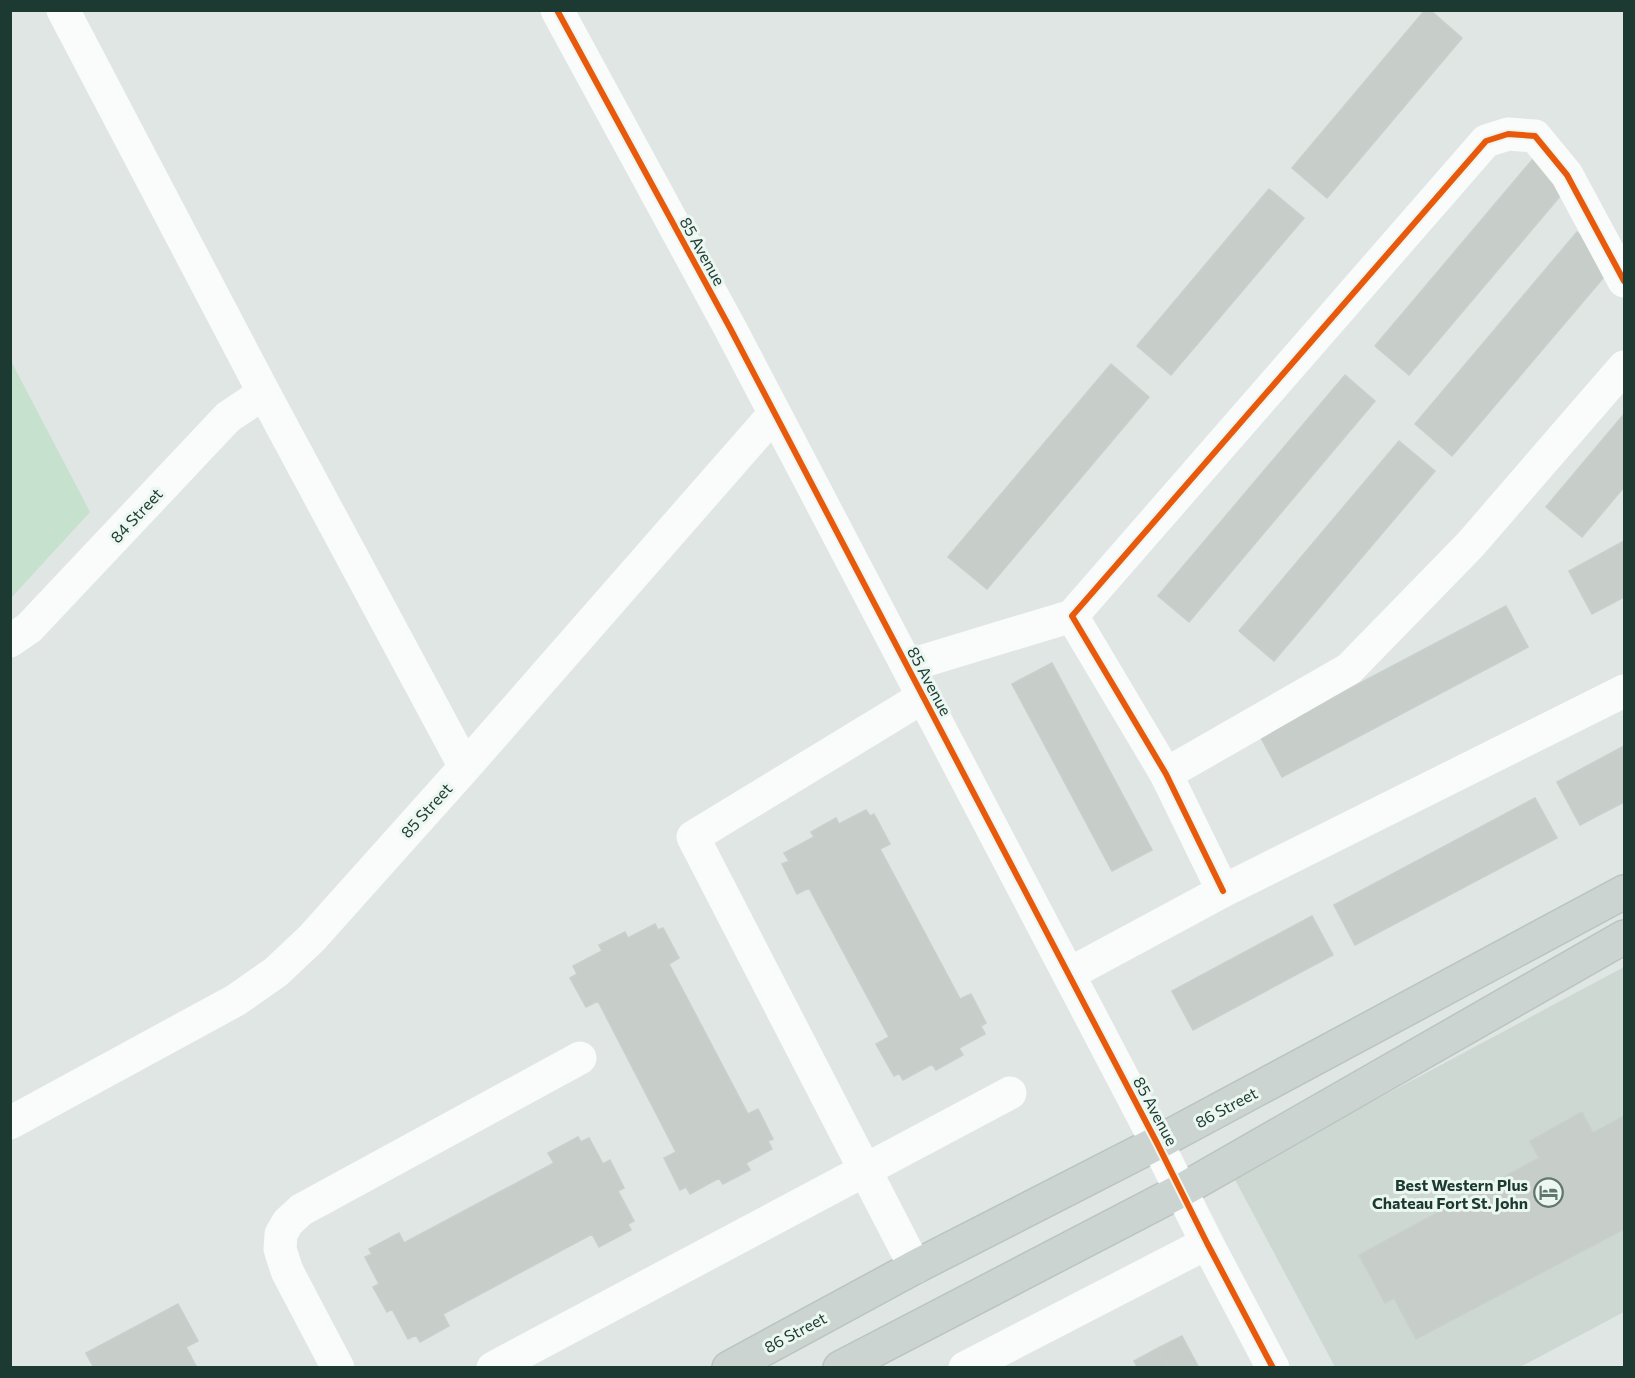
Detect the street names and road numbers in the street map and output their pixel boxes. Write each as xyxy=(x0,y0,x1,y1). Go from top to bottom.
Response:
street label: 85 Avenue xyxy=(676,213,730,289)
street label: 84 Street xyxy=(106,483,166,546)
street label: 85 Avenue xyxy=(904,643,956,719)
street label: 85 Street xyxy=(396,778,456,841)
street label: 85 Avenue xyxy=(1130,1073,1182,1149)
street label: 86 Street xyxy=(1192,1083,1261,1131)
street label: 86 Street xyxy=(761,1308,830,1356)

